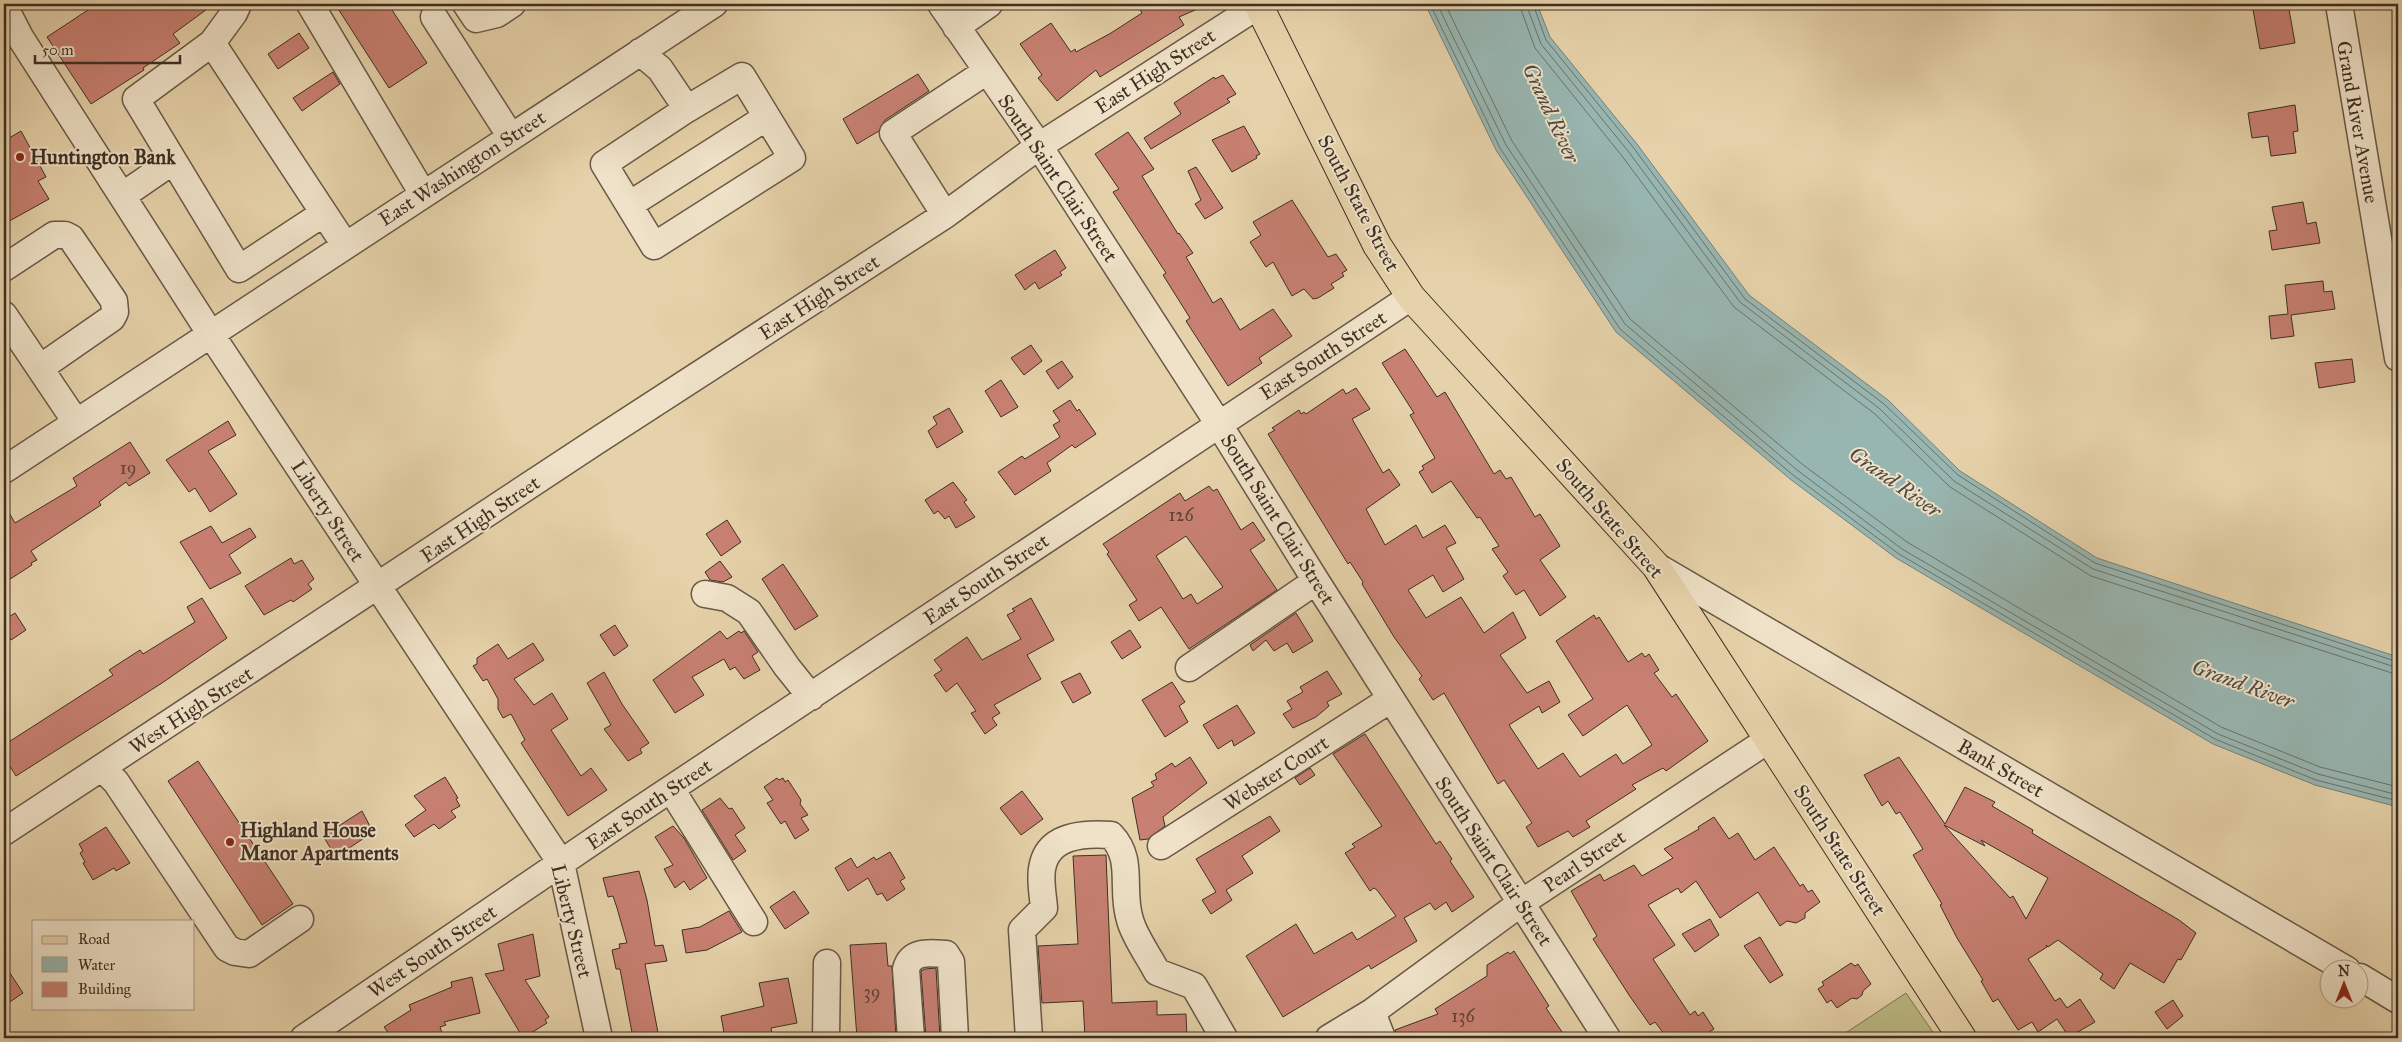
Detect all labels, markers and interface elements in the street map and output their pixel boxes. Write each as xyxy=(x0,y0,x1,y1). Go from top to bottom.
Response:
street label: East High Street xyxy=(1090,23,1220,120)
scale bar xyxy=(35,32,180,64)
street label: Grand River Avenue xyxy=(2332,39,2384,205)
text: 50 m xyxy=(42,41,74,59)
water label: Grand River xyxy=(1517,59,1586,168)
street label: South Saint Clair Street xyxy=(993,90,1123,266)
street label: East Washington Street xyxy=(374,105,550,232)
street label: South State Street xyxy=(1313,131,1405,275)
place label: Huntington Bank xyxy=(30,145,176,170)
marker: Huntington Bank xyxy=(14,151,26,163)
street label: East High Street xyxy=(754,249,884,346)
street label: East South Street xyxy=(1255,305,1391,405)
street label: South Saint Clair Street xyxy=(1216,429,1340,609)
water label: Grand River xyxy=(1844,441,1947,524)
street label: South State Street xyxy=(1551,453,1669,583)
street label: Liberty Street xyxy=(286,456,370,566)
house number: 19 xyxy=(120,457,136,479)
street label: East High Street xyxy=(416,470,545,569)
house number: 126 xyxy=(1168,504,1194,526)
street label: East South Street xyxy=(919,528,1053,630)
water label: Grand River xyxy=(2188,653,2299,715)
street label: West High Street xyxy=(125,661,258,760)
street label: Webster Court xyxy=(1219,730,1333,816)
street label: Bank Street xyxy=(1954,734,2048,802)
street label: East South Street xyxy=(582,753,716,855)
street label: South Saint Clair Street xyxy=(1430,772,1558,950)
street label: South State Street xyxy=(1789,780,1891,920)
place label: Highland House Manor Apartments xyxy=(240,818,399,866)
street label: Pearl Street xyxy=(1538,825,1630,897)
marker: Highland House Manor Apartments xyxy=(224,836,236,848)
street label: Liberty Street xyxy=(546,862,598,980)
street label: West South Street xyxy=(363,899,501,1003)
legend xyxy=(32,920,195,1010)
text: Road xyxy=(78,930,110,948)
text: Water xyxy=(78,956,115,974)
north arrow xyxy=(2320,960,2370,1010)
text: N xyxy=(2338,963,2350,980)
text: Building xyxy=(78,980,132,998)
house number: 39 xyxy=(864,981,880,1003)
house number: 136 xyxy=(1451,1005,1476,1027)

